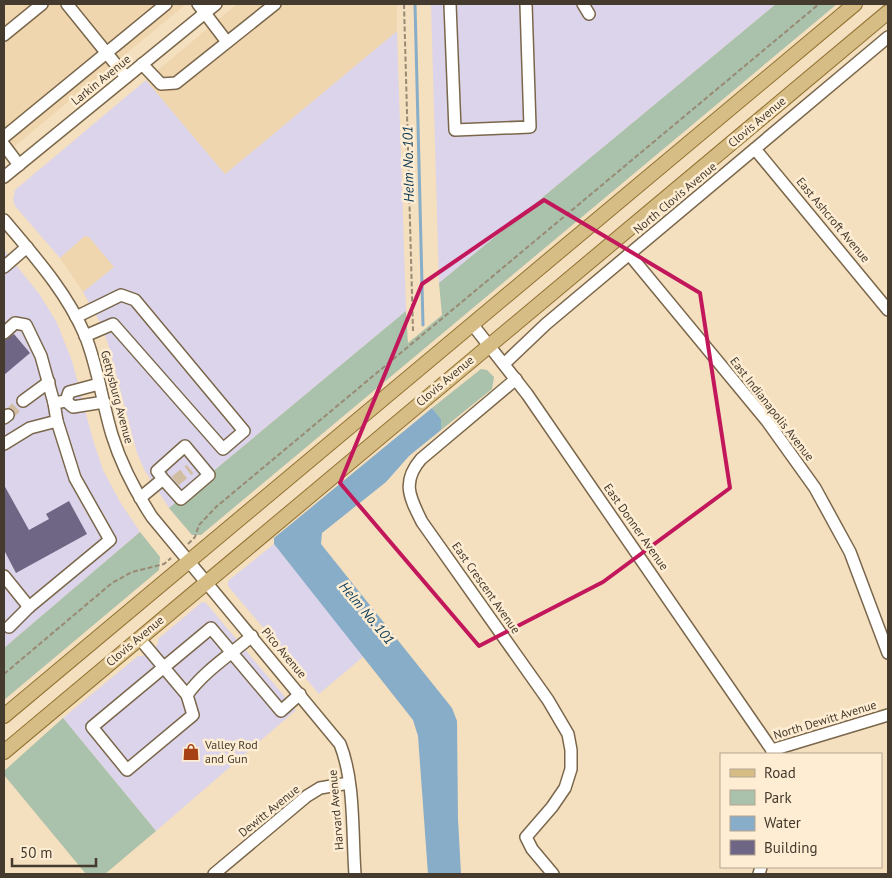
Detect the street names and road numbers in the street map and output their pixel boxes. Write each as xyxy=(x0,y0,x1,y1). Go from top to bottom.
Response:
street label: Larkin Avenue xyxy=(68,51,133,108)
street label: Clovis Avenue xyxy=(725,93,789,150)
street label: North Clovis Avenue xyxy=(630,159,719,237)
street label: East Ashcroft Avenue xyxy=(793,174,873,265)
street label: Gettysburg Avenue xyxy=(98,349,137,445)
street label: Clovis Avenue xyxy=(413,352,477,409)
street label: East Indianapolis Avenue xyxy=(727,354,818,464)
street label: East Donner Avenue xyxy=(601,480,672,573)
street label: East Crescent Avenue xyxy=(449,539,524,637)
street label: Clovis Avenue xyxy=(103,612,167,669)
street label: Pico Avenue xyxy=(259,624,310,681)
street label: North Dewitt Avenue xyxy=(771,697,878,742)
street label: Harvard Avenue xyxy=(325,769,346,851)
street label: Dewitt Avenue xyxy=(235,781,302,840)

